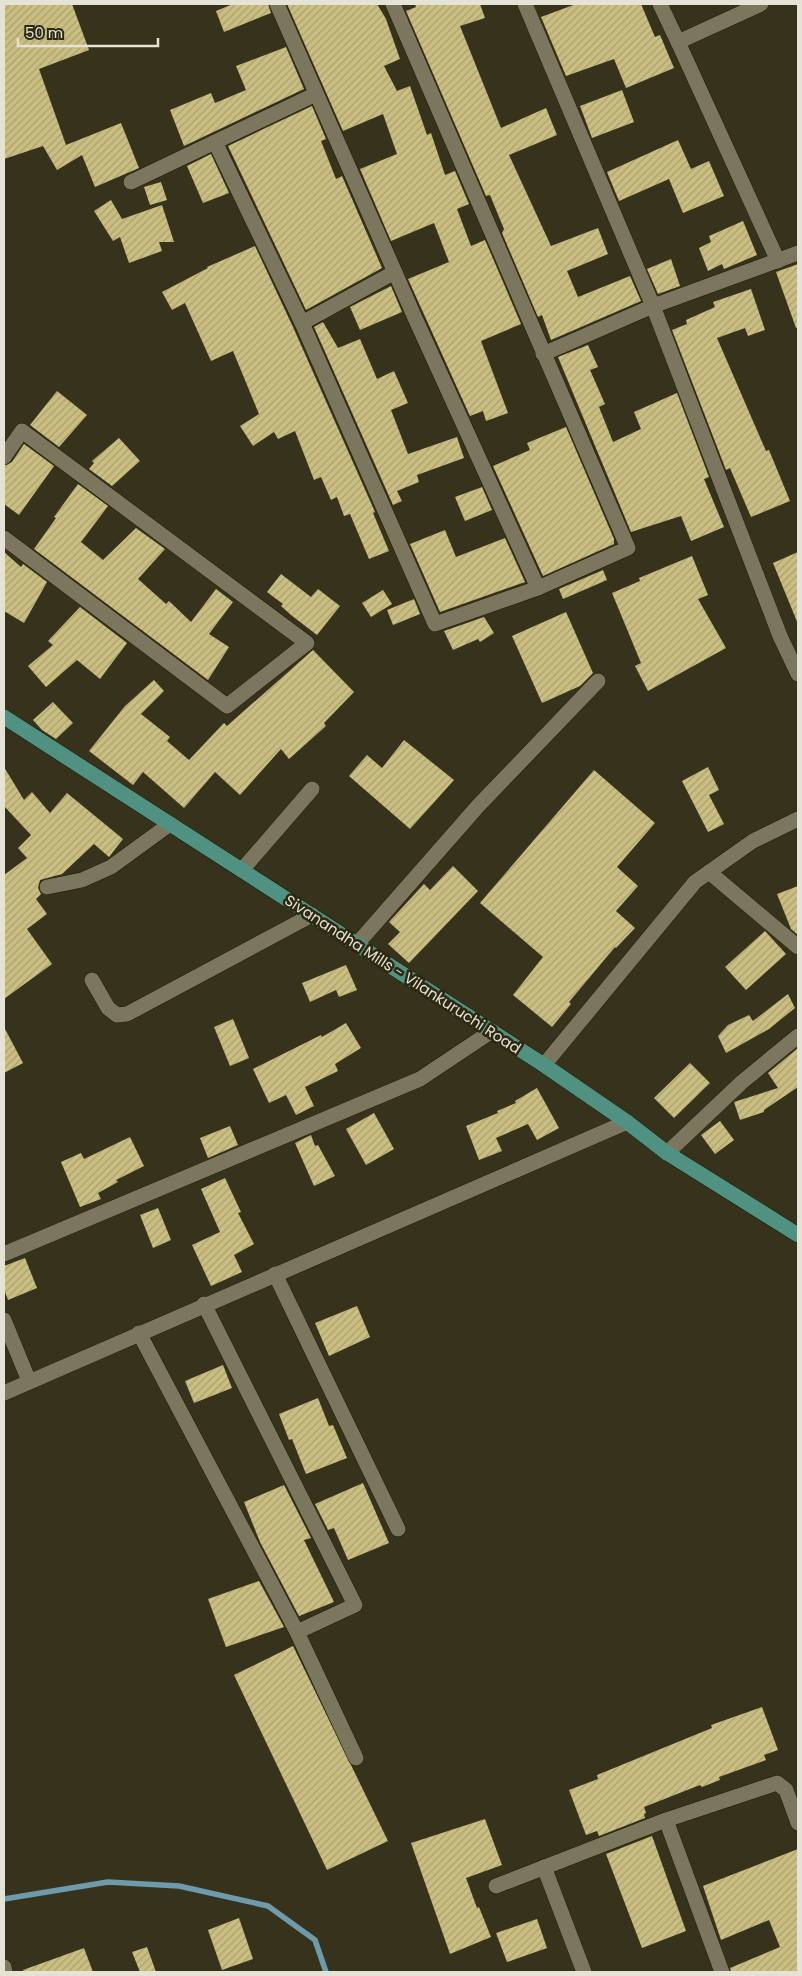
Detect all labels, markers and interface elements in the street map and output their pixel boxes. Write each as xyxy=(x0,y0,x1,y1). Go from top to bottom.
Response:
scale bar xyxy=(18,15,158,47)
text: 50 m xyxy=(25,22,63,43)
street label: Sivanandha Mills - Vilankuruchi Road xyxy=(281,890,525,1058)

